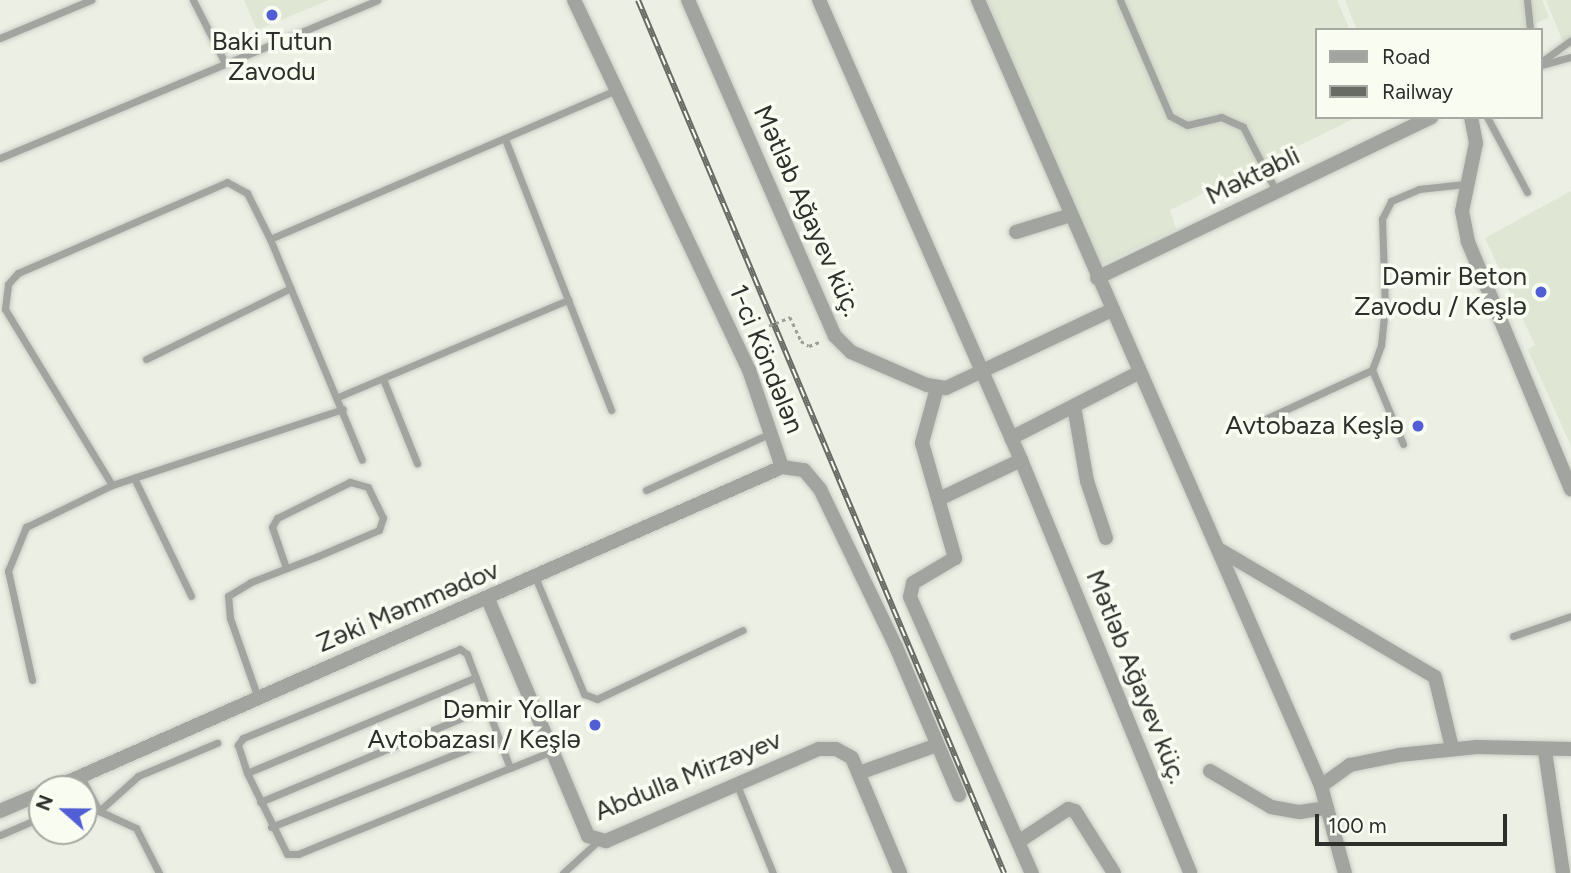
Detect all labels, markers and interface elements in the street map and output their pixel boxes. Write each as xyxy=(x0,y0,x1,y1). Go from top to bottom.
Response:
marker: Baki Tutun Zavodu xyxy=(264,7,280,23)
place label: Baki Tutun Zavodu xyxy=(212,26,332,88)
legend xyxy=(1316,28,1543,119)
text: Road xyxy=(1382,44,1430,69)
text: Railway xyxy=(1382,79,1453,104)
street label: Mətləb Ağayev küç. xyxy=(746,101,868,321)
street label: Məktəbli xyxy=(1201,140,1305,212)
place label: Dəmir Beton Zavodu / Keşlə xyxy=(1354,261,1527,322)
street label: 1-ci Köndələn xyxy=(722,280,810,438)
marker: Dəmir Beton Zavodu / Keşlə xyxy=(1533,284,1549,300)
place label: Avtobaza Keşlə xyxy=(1225,410,1404,442)
marker: Avtobaza Keşlə xyxy=(1410,418,1426,434)
street label: Zəki Məmmədov xyxy=(312,555,504,659)
street label: Mətləb Ağayev küç. xyxy=(1079,566,1193,788)
place label: Dəmir Yollar Avtobazası / Keşlə xyxy=(367,694,581,756)
marker: Dəmir Yollar Avtobazası / Keşlə xyxy=(587,717,603,733)
street label: Abdulla Mirzəyev xyxy=(590,724,786,828)
north arrow xyxy=(28,775,98,845)
text: N xyxy=(31,792,58,814)
scale bar xyxy=(1319,800,1512,844)
text: 100 m xyxy=(1328,813,1387,838)

